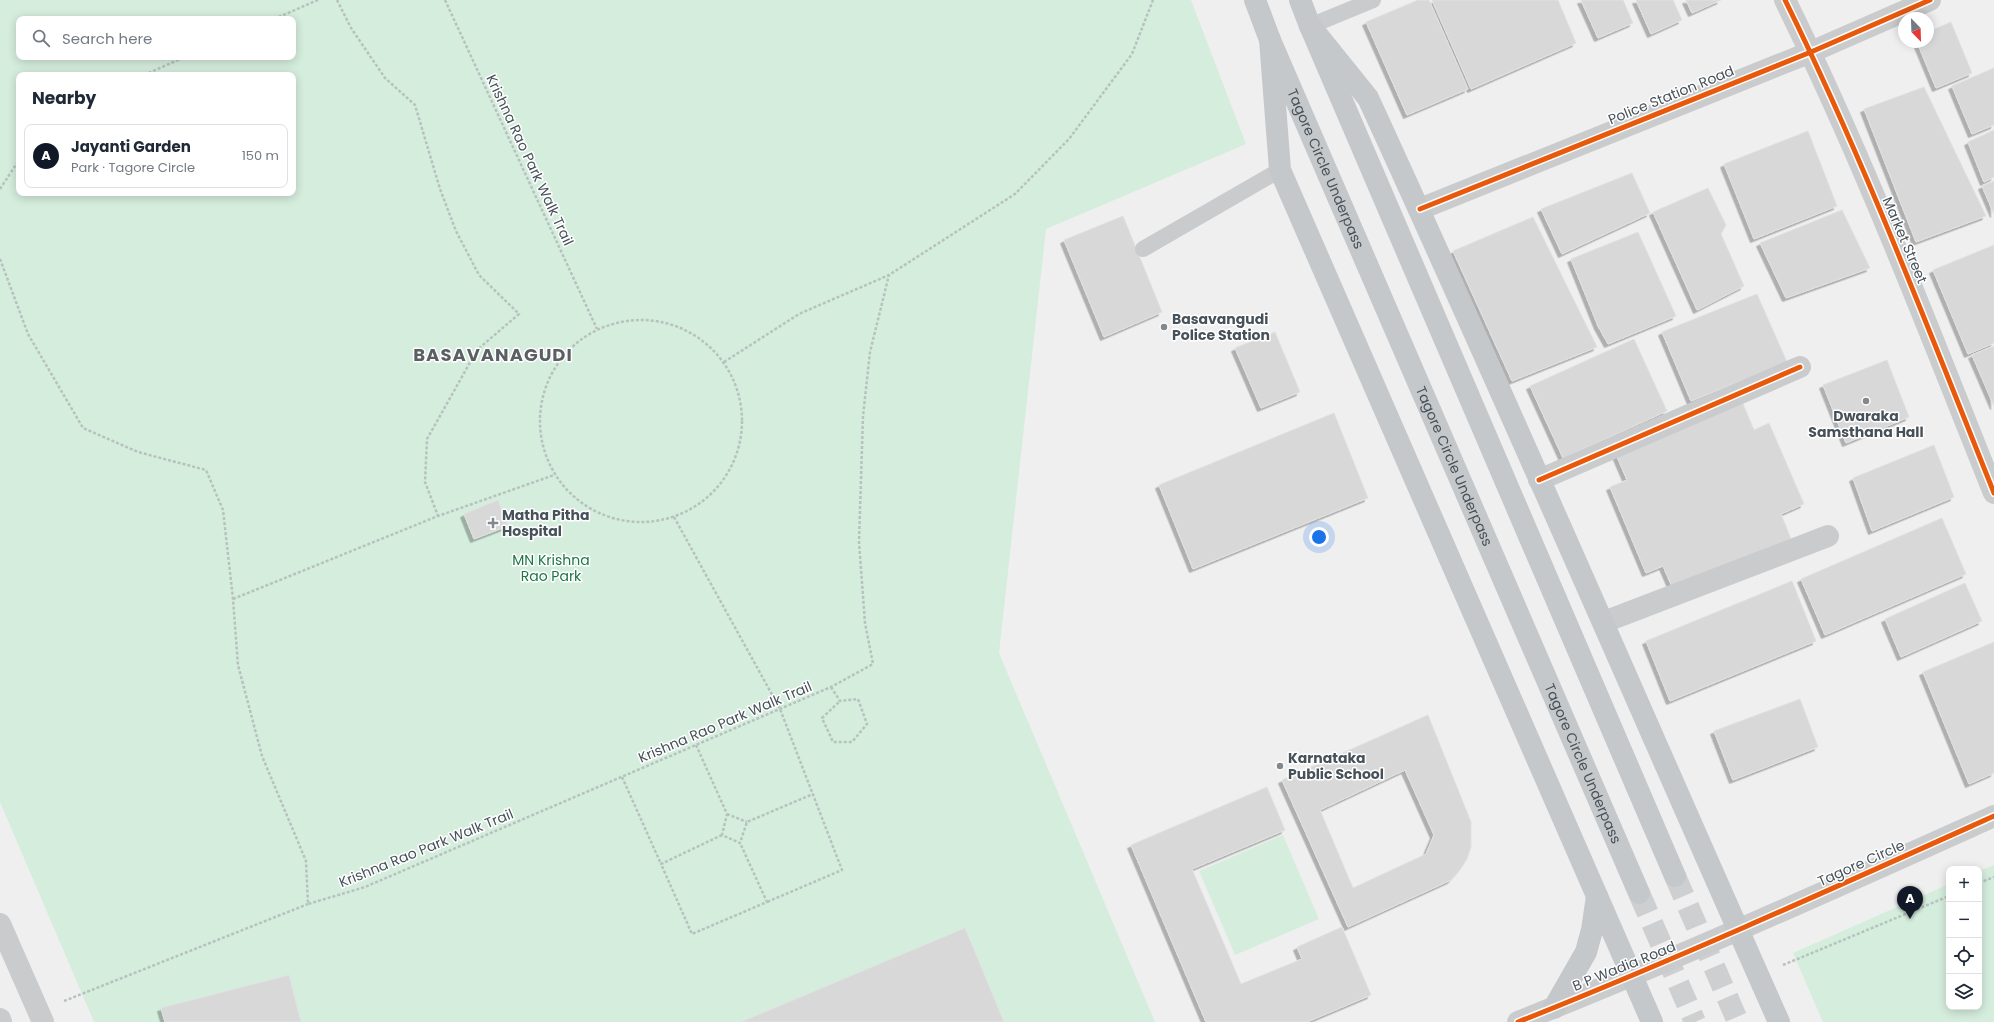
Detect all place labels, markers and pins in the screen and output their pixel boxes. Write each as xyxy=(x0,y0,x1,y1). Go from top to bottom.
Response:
place label: Basavangudi Police Station xyxy=(1172,309,1270,345)
marker: Basavangudi Police Station xyxy=(1159,322,1169,332)
marker: Dwaraka Samsthana Hall xyxy=(1861,396,1871,406)
place label: Dwaraka Samsthana Hall xyxy=(1808,406,1924,442)
place label: Matha Pitha Hospital xyxy=(502,505,589,541)
marker: Matha Pitha Hospital xyxy=(487,517,499,529)
place label: Karnataka Public School xyxy=(1288,748,1384,784)
marker: Karnataka Public School xyxy=(1275,761,1285,771)
pin: A xyxy=(1897,886,1923,919)

